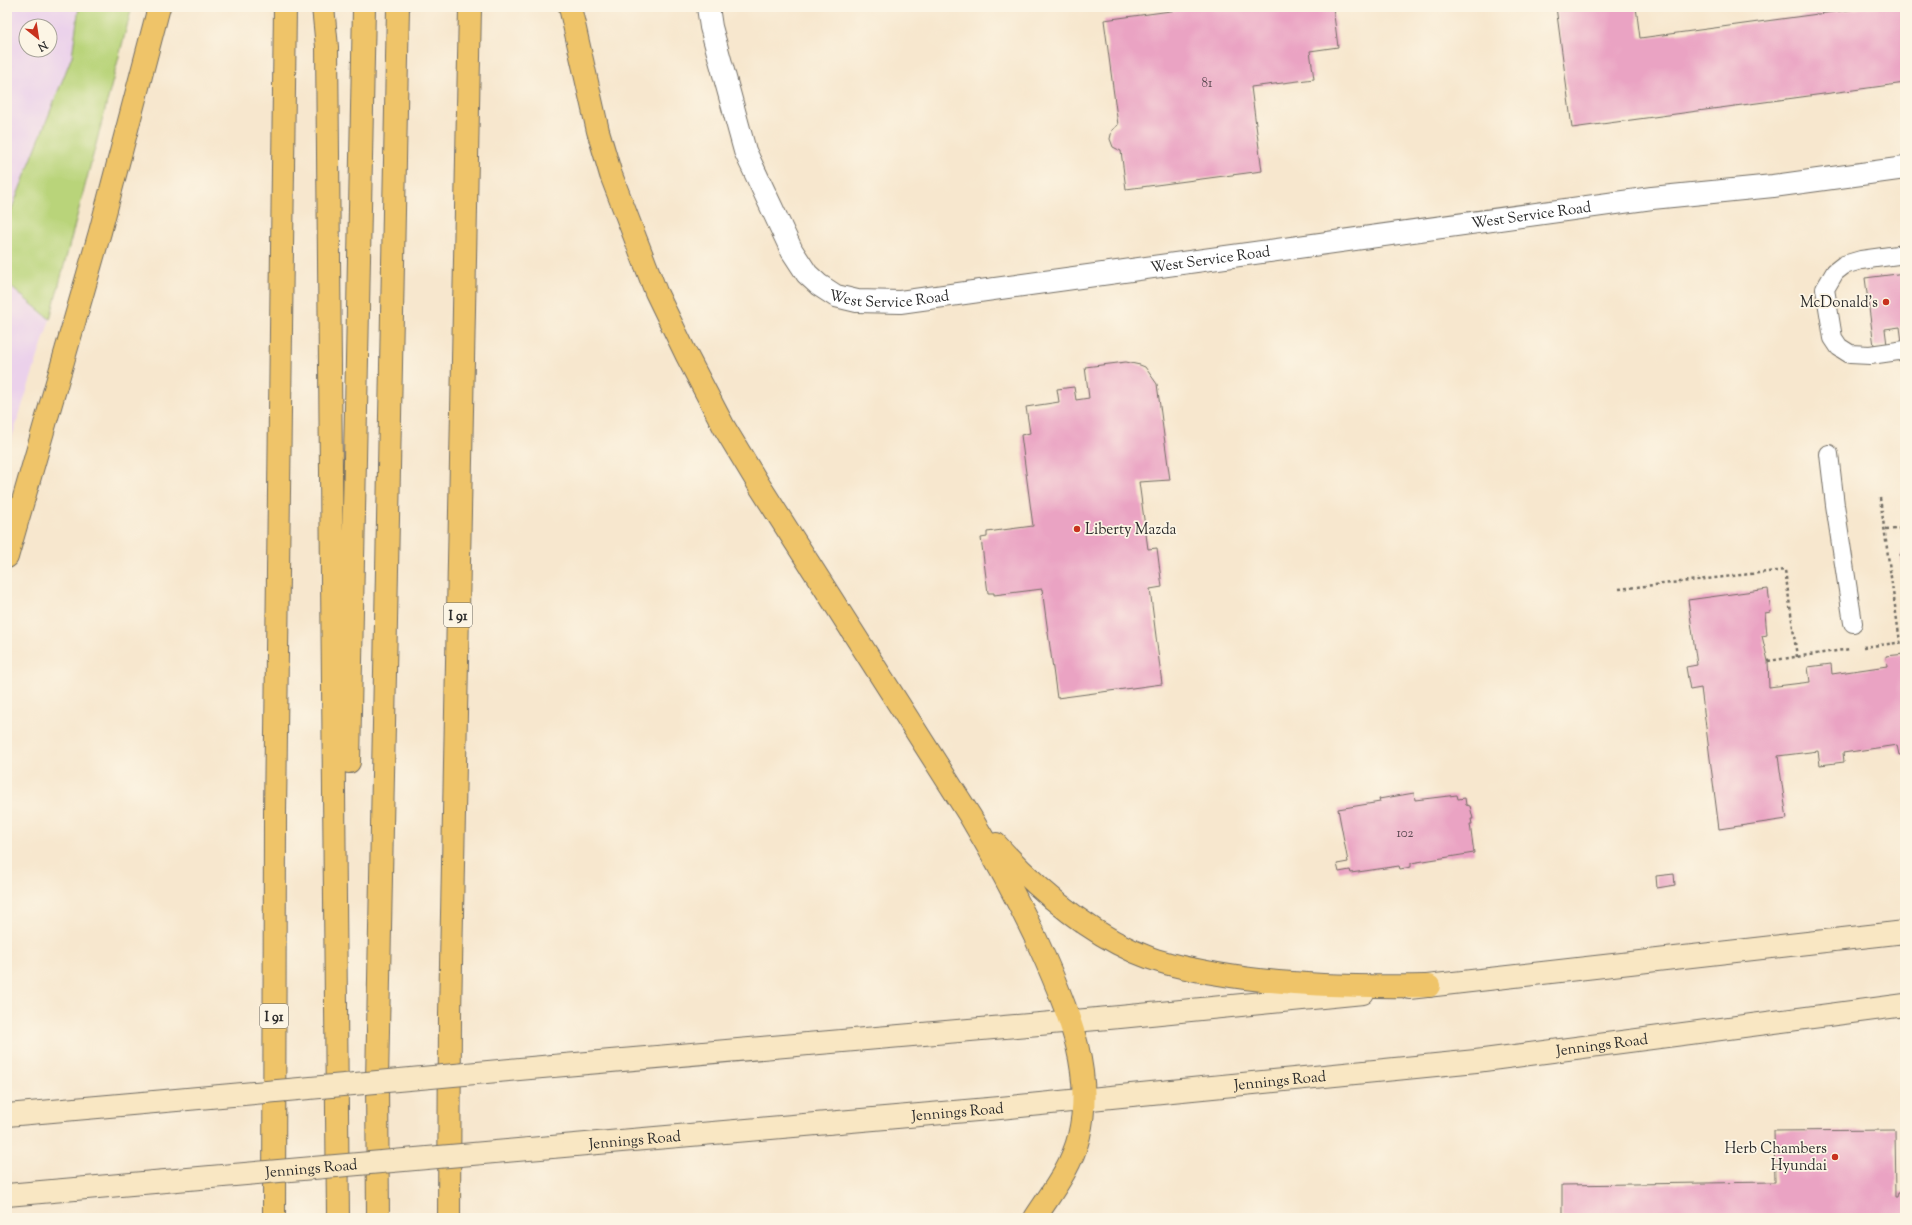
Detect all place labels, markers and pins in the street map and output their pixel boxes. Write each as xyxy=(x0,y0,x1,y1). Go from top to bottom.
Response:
place label: McDonald's xyxy=(1800,293,1878,314)
marker: McDonald's xyxy=(1881,297,1891,307)
place label: Liberty Mazda xyxy=(1085,520,1177,541)
marker: Liberty Mazda xyxy=(1072,524,1082,534)
place label: Herb Chambers Hyundai xyxy=(1724,1139,1827,1177)
marker: Herb Chambers Hyundai xyxy=(1830,1152,1840,1162)

